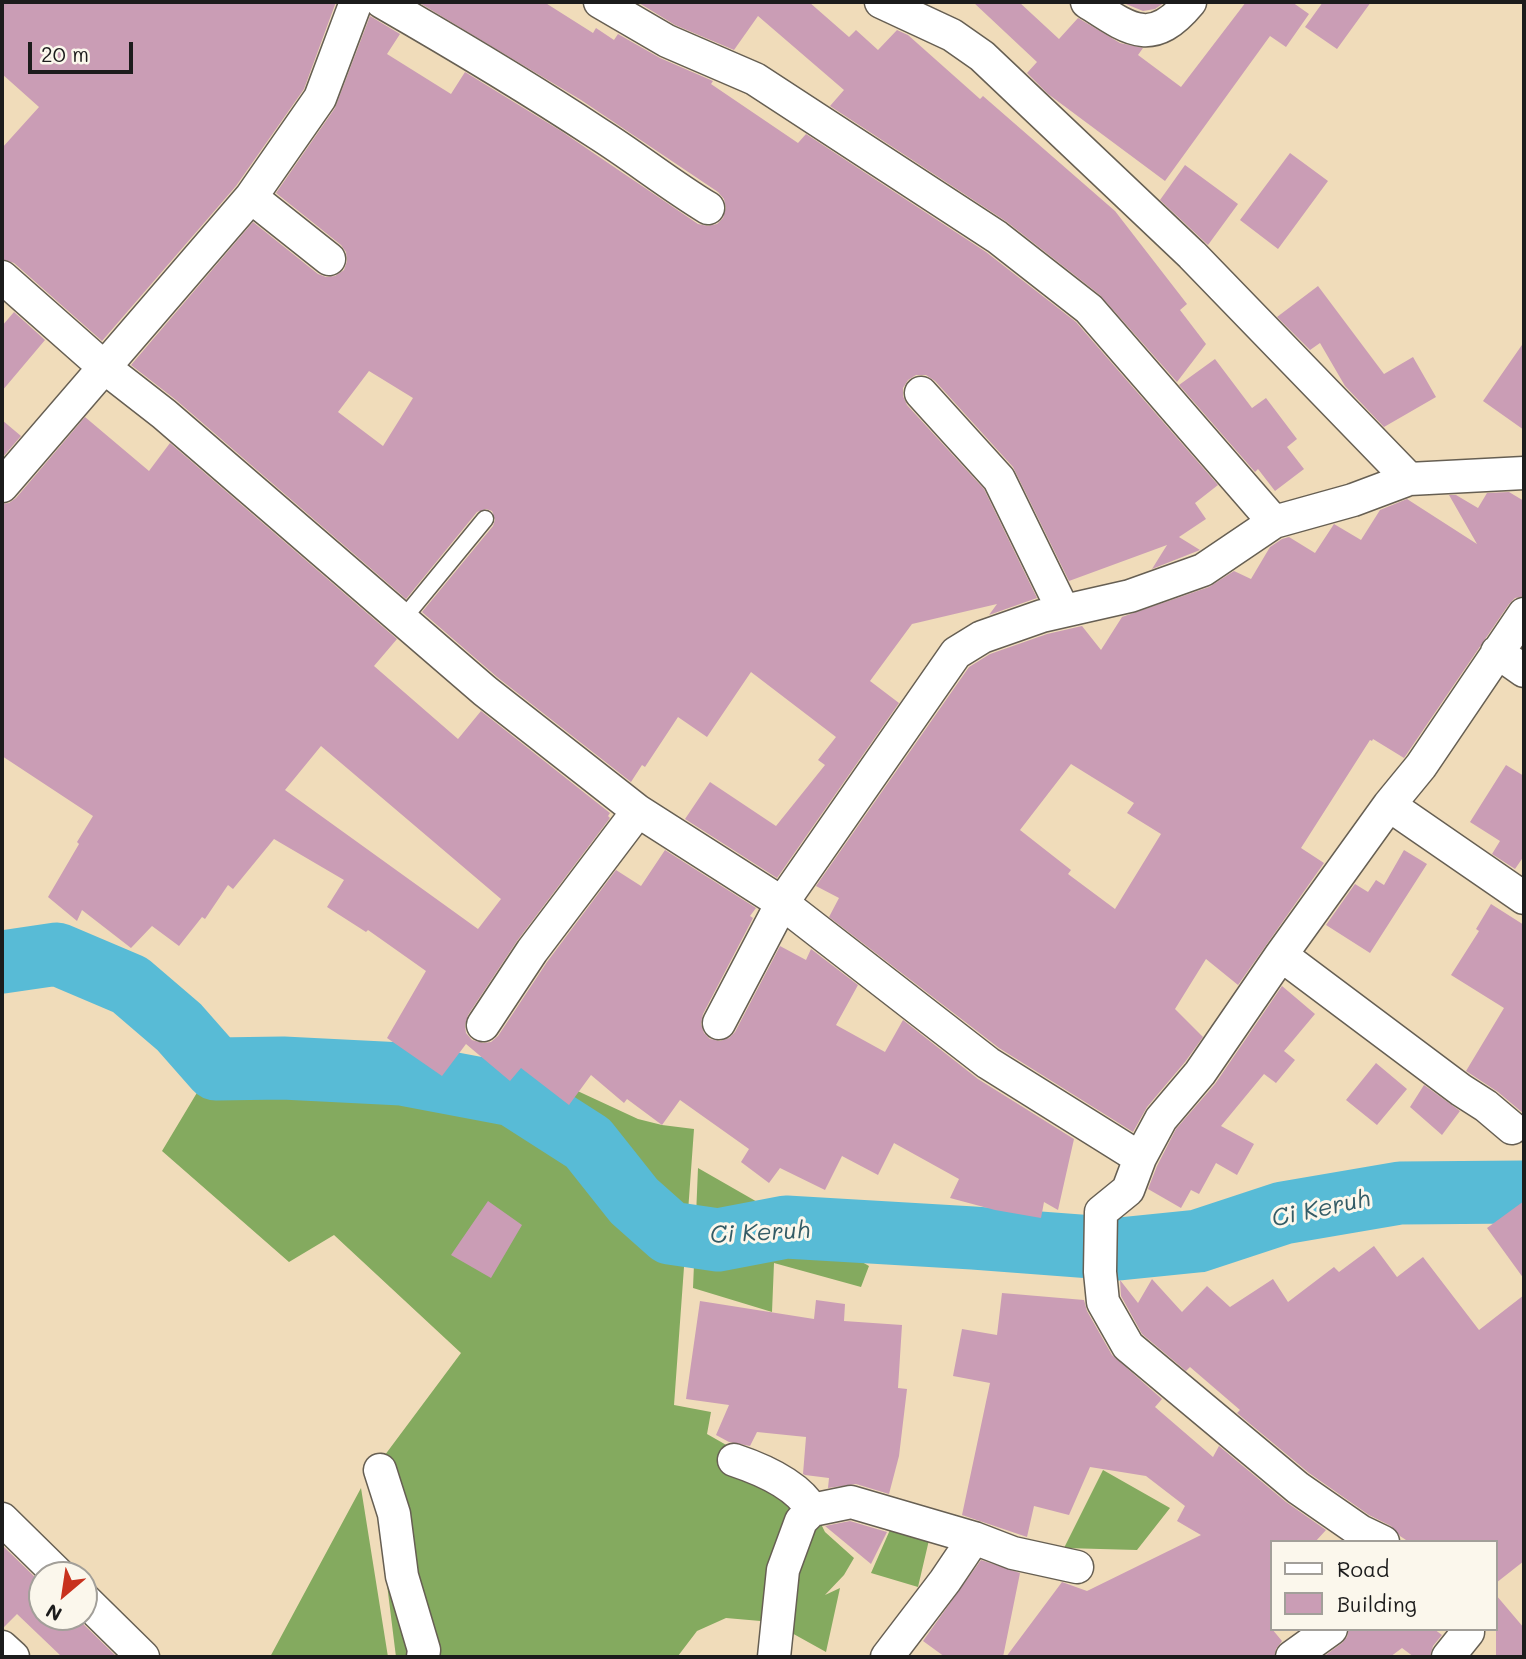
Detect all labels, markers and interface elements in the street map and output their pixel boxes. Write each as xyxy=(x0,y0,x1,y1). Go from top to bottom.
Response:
scale bar xyxy=(32,28,136,72)
text: 20 m xyxy=(41,40,89,67)
water label: Ci Keruh xyxy=(1269,1184,1373,1234)
water label: Ci Keruh xyxy=(709,1216,811,1250)
legend xyxy=(1270,1540,1498,1631)
text: Road xyxy=(1337,1555,1389,1582)
north arrow xyxy=(28,1561,98,1631)
text: Building xyxy=(1337,1590,1417,1617)
text: N xyxy=(41,1599,66,1627)

